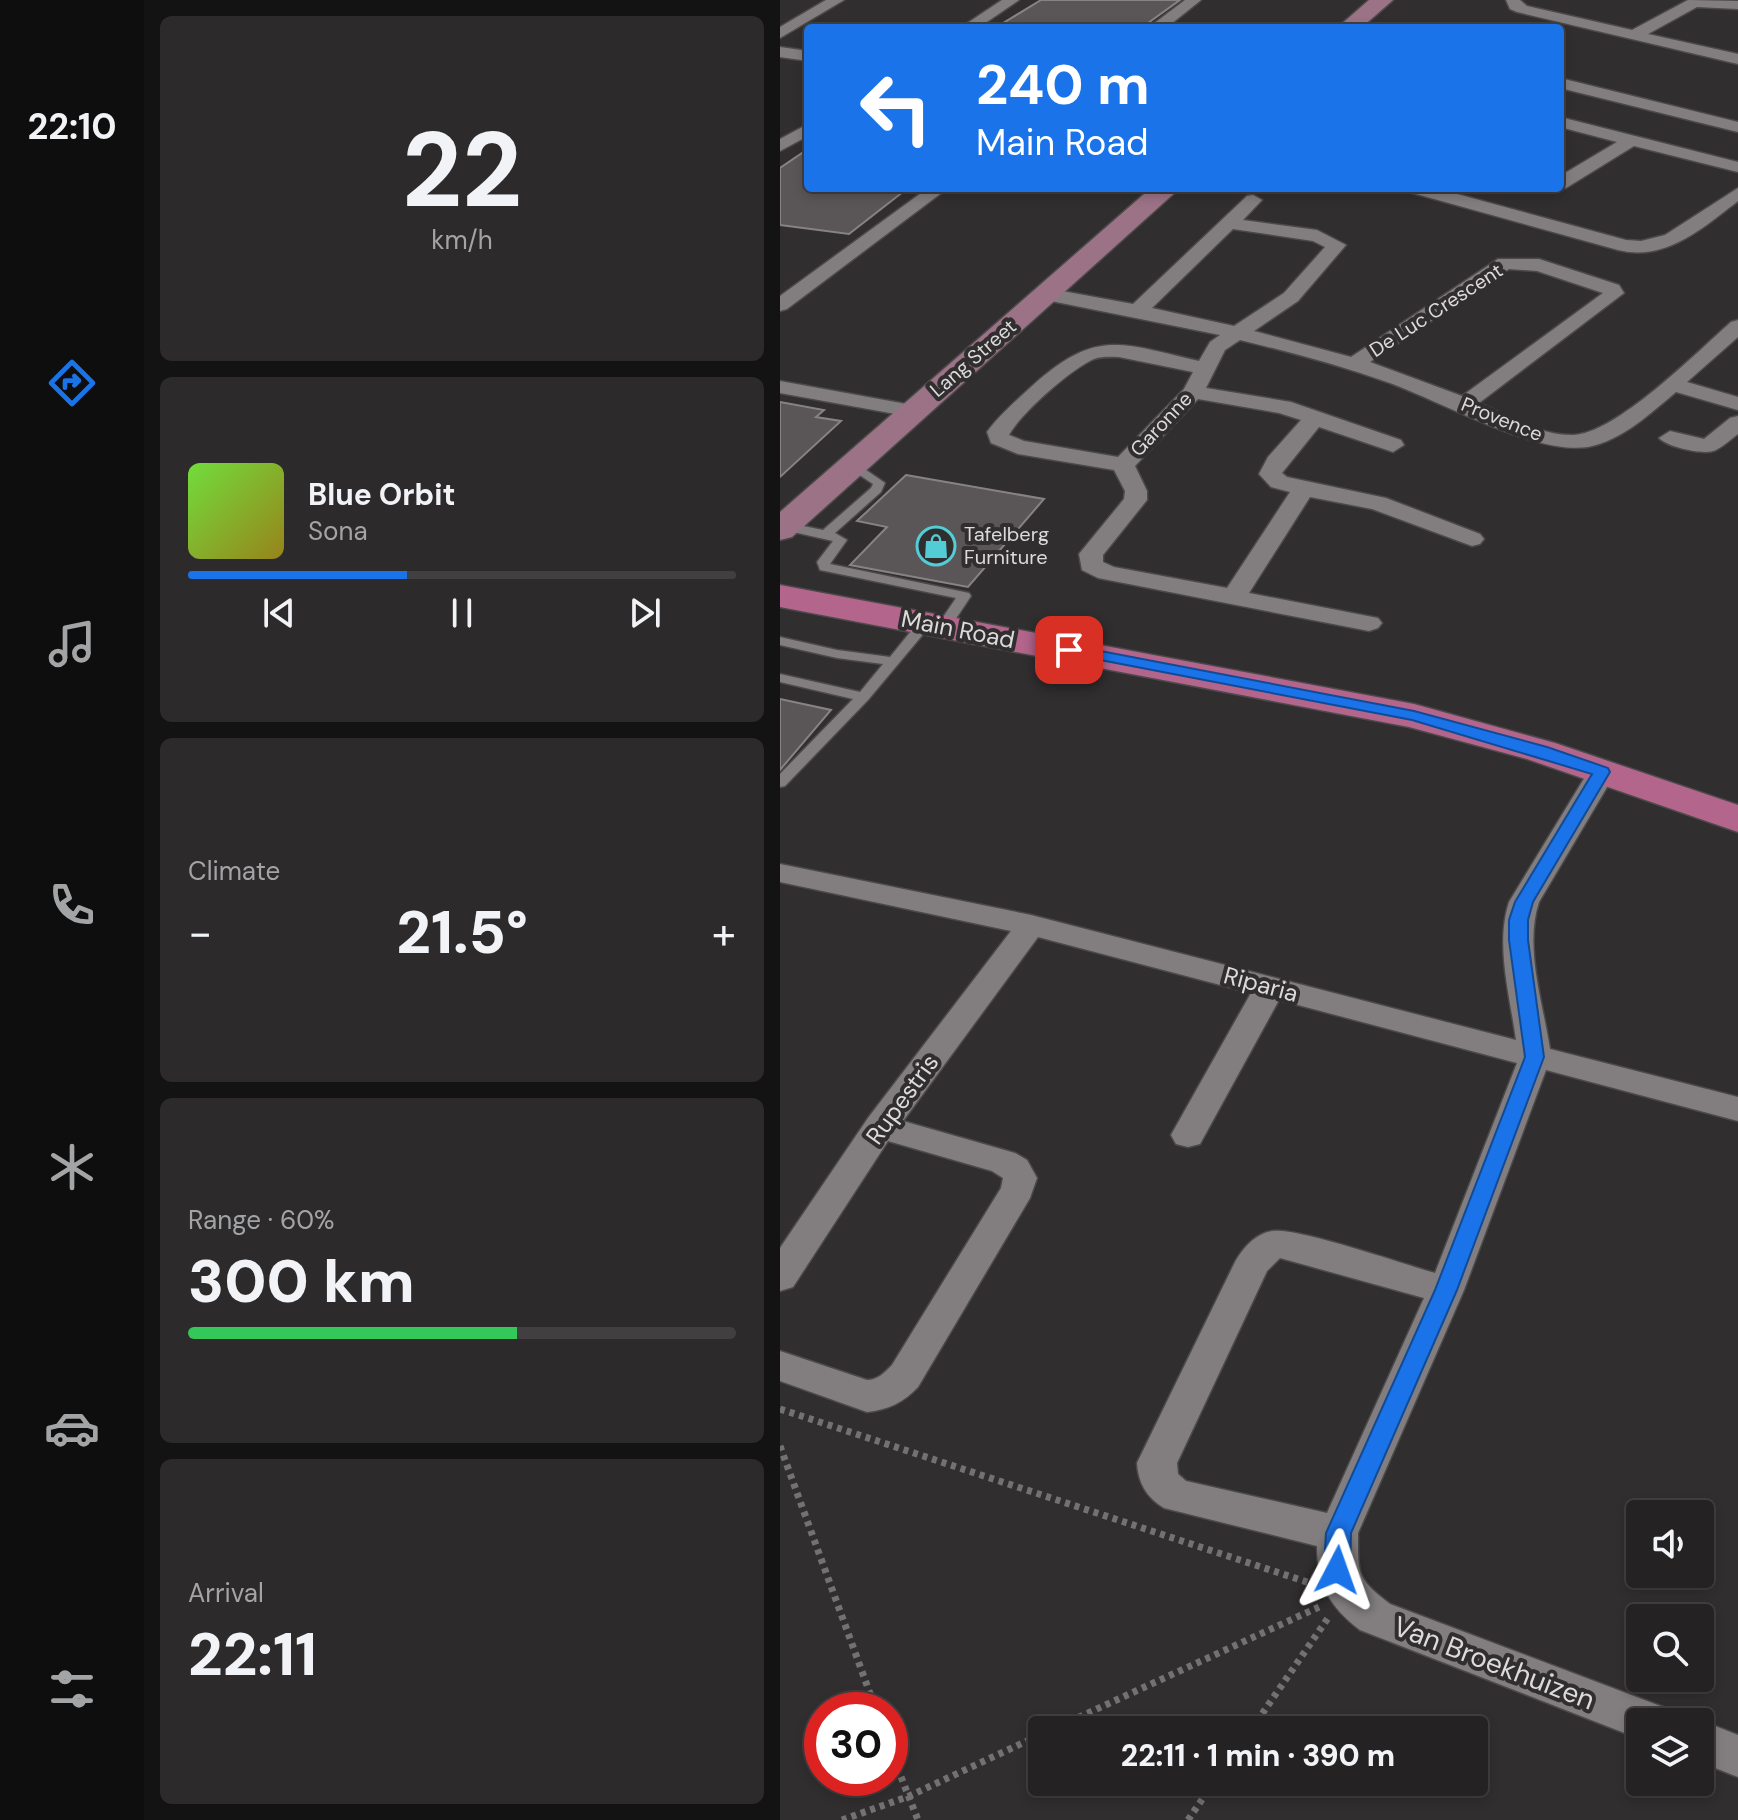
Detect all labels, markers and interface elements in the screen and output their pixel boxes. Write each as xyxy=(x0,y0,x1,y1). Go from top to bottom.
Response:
text: 240 m xyxy=(976,48,1150,121)
icon: left xyxy=(844,56,948,160)
text: 22:10 xyxy=(27,103,117,150)
text: 22 xyxy=(402,103,522,238)
text: Main Road xyxy=(976,119,1149,166)
text: km/h xyxy=(431,223,493,257)
street label: De Luc Crescent xyxy=(1364,257,1508,363)
street label: Lang Street xyxy=(924,313,1022,403)
icon: directions xyxy=(44,355,100,411)
street label: Garonne xyxy=(1124,386,1198,462)
street label: Provence xyxy=(1457,391,1547,447)
text: Blue Orbit xyxy=(308,475,455,514)
text: Sona xyxy=(308,514,368,548)
place label: Tafelberg Furniture xyxy=(964,521,1049,570)
shop icon: Tafelberg Furniture xyxy=(915,525,957,567)
icon: previous xyxy=(257,591,301,635)
icon: pause xyxy=(440,591,484,635)
icon: next xyxy=(623,591,667,635)
street label: Main Road xyxy=(899,603,1017,655)
icon: music xyxy=(44,616,100,672)
pin xyxy=(1035,616,1103,684)
icon: arrive xyxy=(1047,628,1091,672)
text: Climate xyxy=(188,854,280,888)
icon: phone xyxy=(44,877,100,933)
text: 21.5° xyxy=(396,893,528,972)
text: − xyxy=(188,904,212,962)
text: + xyxy=(712,904,736,962)
street label: Riparia xyxy=(1220,959,1302,1009)
street label: Rupestris xyxy=(859,1048,945,1150)
icon: climate xyxy=(44,1139,100,1195)
text: Range · 60% xyxy=(188,1203,334,1237)
text: 300 km xyxy=(188,1242,415,1321)
icon: car xyxy=(44,1400,100,1456)
map controls xyxy=(1626,1500,1714,1796)
button: sound xyxy=(1626,1500,1714,1588)
position arrow xyxy=(1295,1528,1379,1612)
text: Arrival xyxy=(188,1576,264,1610)
button: search xyxy=(1626,1604,1714,1692)
street label: Van Broekhuizen xyxy=(1388,1608,1600,1718)
text: 22:11 xyxy=(188,1615,317,1694)
icon: filters xyxy=(44,1661,100,1717)
speed limit sign: 30 xyxy=(804,1692,908,1796)
button: layers xyxy=(1626,1708,1714,1796)
text: 22:11 · 1 min · 390 m xyxy=(1121,1736,1395,1775)

